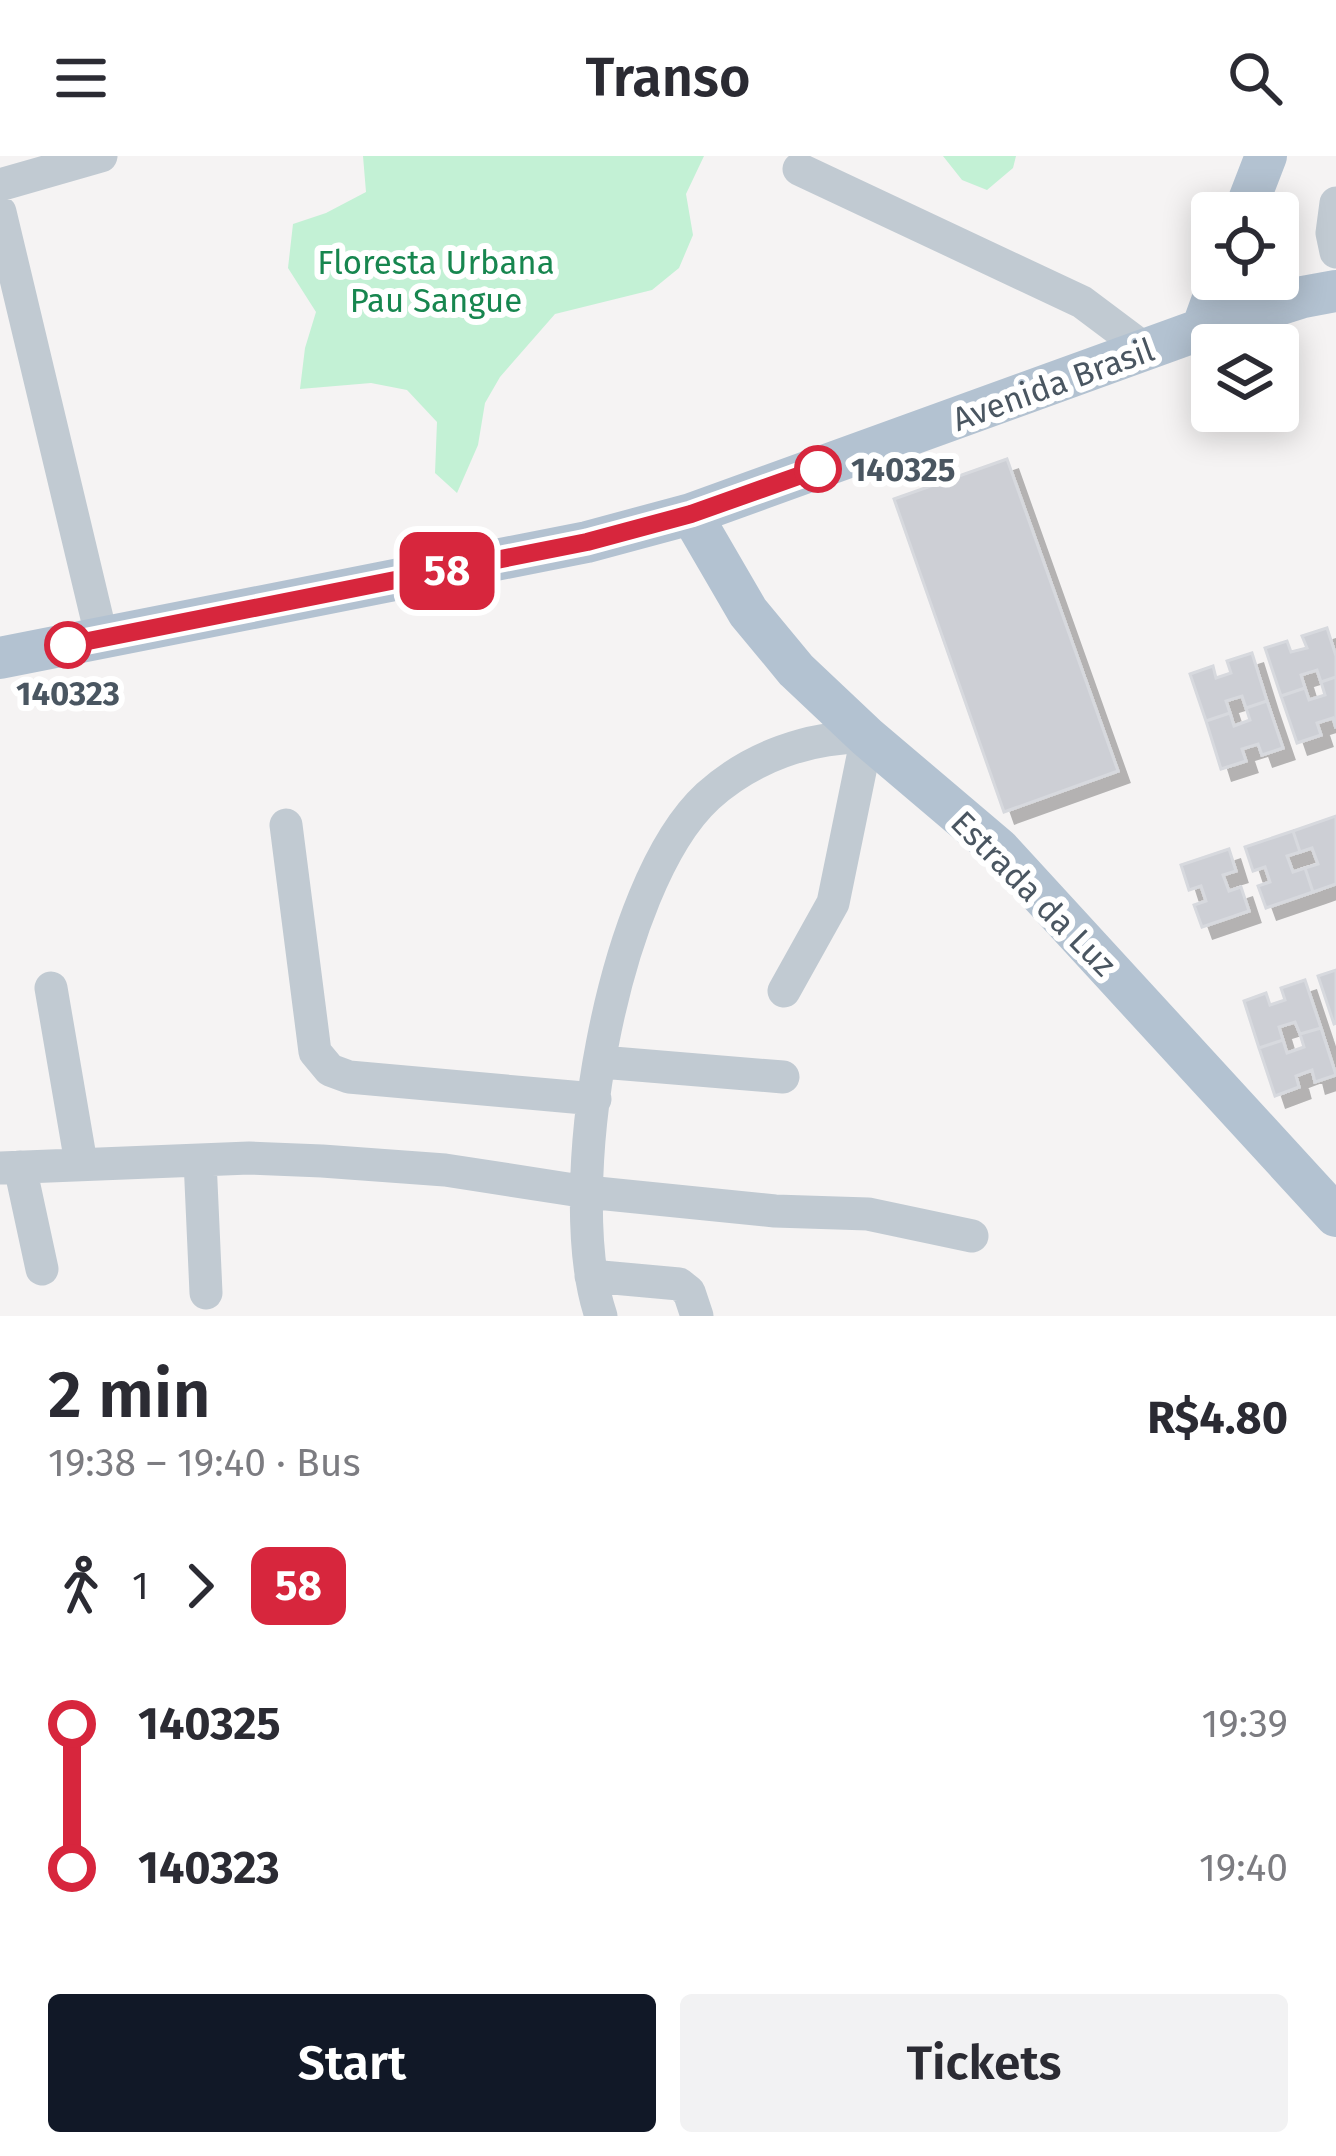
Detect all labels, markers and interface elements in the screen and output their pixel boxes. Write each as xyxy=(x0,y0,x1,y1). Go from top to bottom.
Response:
icon: menu xyxy=(48,45,114,111)
icon: search xyxy=(1222,45,1288,111)
text: Transo xyxy=(586,46,750,110)
map controls xyxy=(1191,192,1299,432)
button: locate xyxy=(1191,192,1299,300)
park label: Floresta Urbana Pau Sangue xyxy=(317,243,555,321)
button: layers xyxy=(1191,324,1299,432)
street label: Avenida Brasil xyxy=(947,330,1160,440)
marker: 140325 xyxy=(796,447,840,491)
place label: 140325 xyxy=(851,450,956,490)
line badge: 58 xyxy=(393,532,501,610)
text: 58 xyxy=(424,546,470,596)
marker: 140323 xyxy=(46,623,90,667)
place label: 140323 xyxy=(16,674,120,714)
street label: Estrada da Luz xyxy=(943,803,1124,984)
text: 2 min xyxy=(48,1355,211,1434)
text: R$4.80 xyxy=(1147,1391,1288,1445)
text: 19:38 – 19:40 · Bus xyxy=(48,1440,361,1486)
icon: walk xyxy=(48,1553,114,1619)
icon: forward xyxy=(167,1553,233,1619)
text: 58 xyxy=(275,1561,322,1611)
text: 1 xyxy=(132,1563,149,1609)
text: 140325 xyxy=(138,1697,281,1751)
text: 19:39 xyxy=(1201,1701,1288,1747)
text: 140323 xyxy=(138,1841,280,1895)
text: 19:40 xyxy=(1199,1845,1288,1891)
button: Start xyxy=(48,1994,656,2132)
button: Tickets xyxy=(680,1994,1288,2132)

